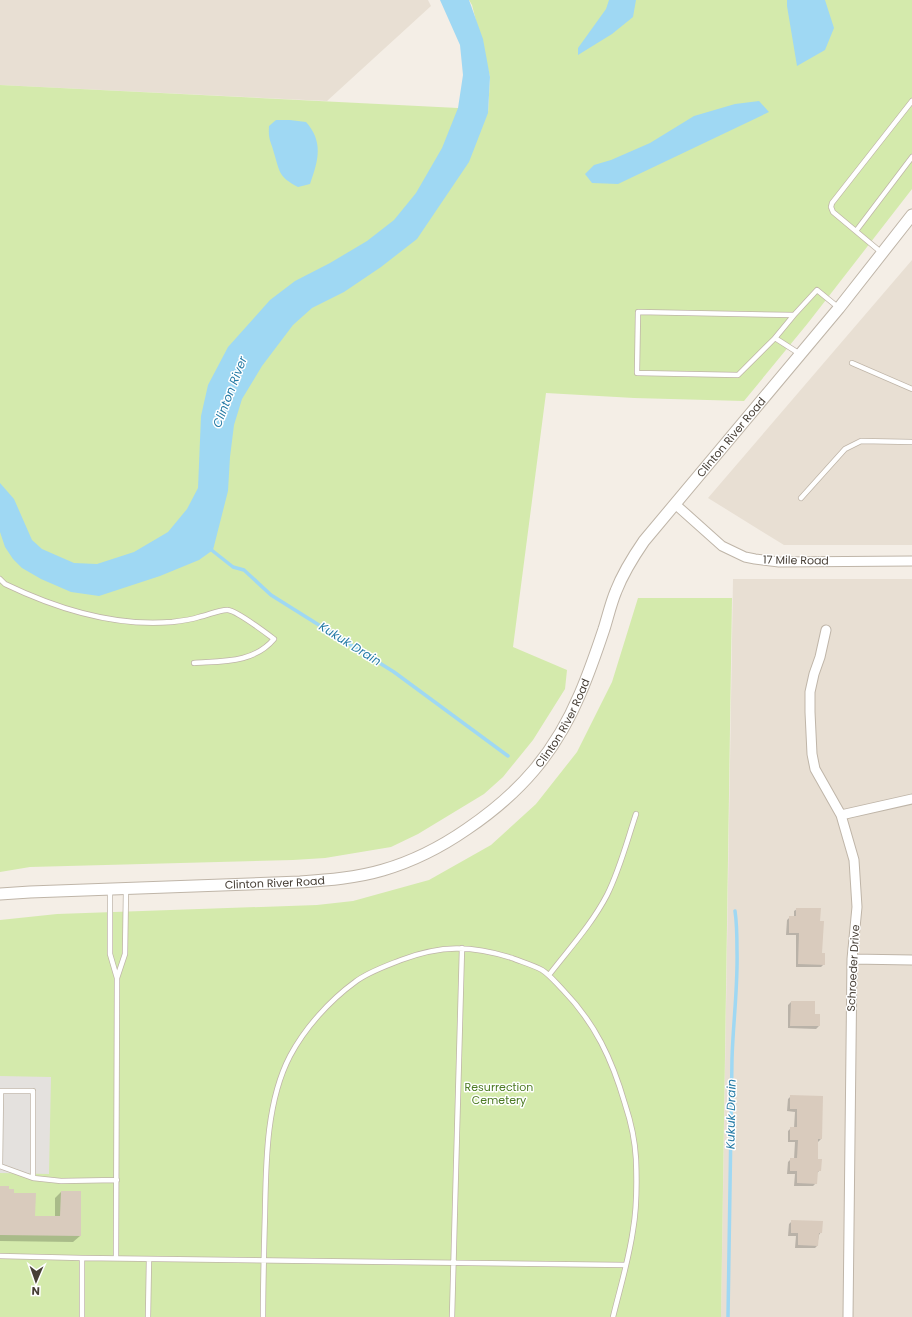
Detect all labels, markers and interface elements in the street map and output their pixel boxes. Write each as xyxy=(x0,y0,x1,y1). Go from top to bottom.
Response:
water label: Clinton River xyxy=(208,353,251,430)
street label: Clinton River Road xyxy=(693,394,769,481)
street label: 17 Mile Road xyxy=(763,551,829,569)
water label: Kukuk Drain xyxy=(316,618,385,669)
street label: Clinton River Road xyxy=(531,676,594,771)
street label: Clinton River Road xyxy=(224,872,325,893)
street label: Schroeder Drive xyxy=(843,924,863,1012)
park label: Resurrection Cemetery xyxy=(465,1079,533,1108)
water label: Kukuk Drain xyxy=(721,1079,740,1149)
north arrow xyxy=(16,1261,56,1301)
text: N xyxy=(31,1283,40,1299)

